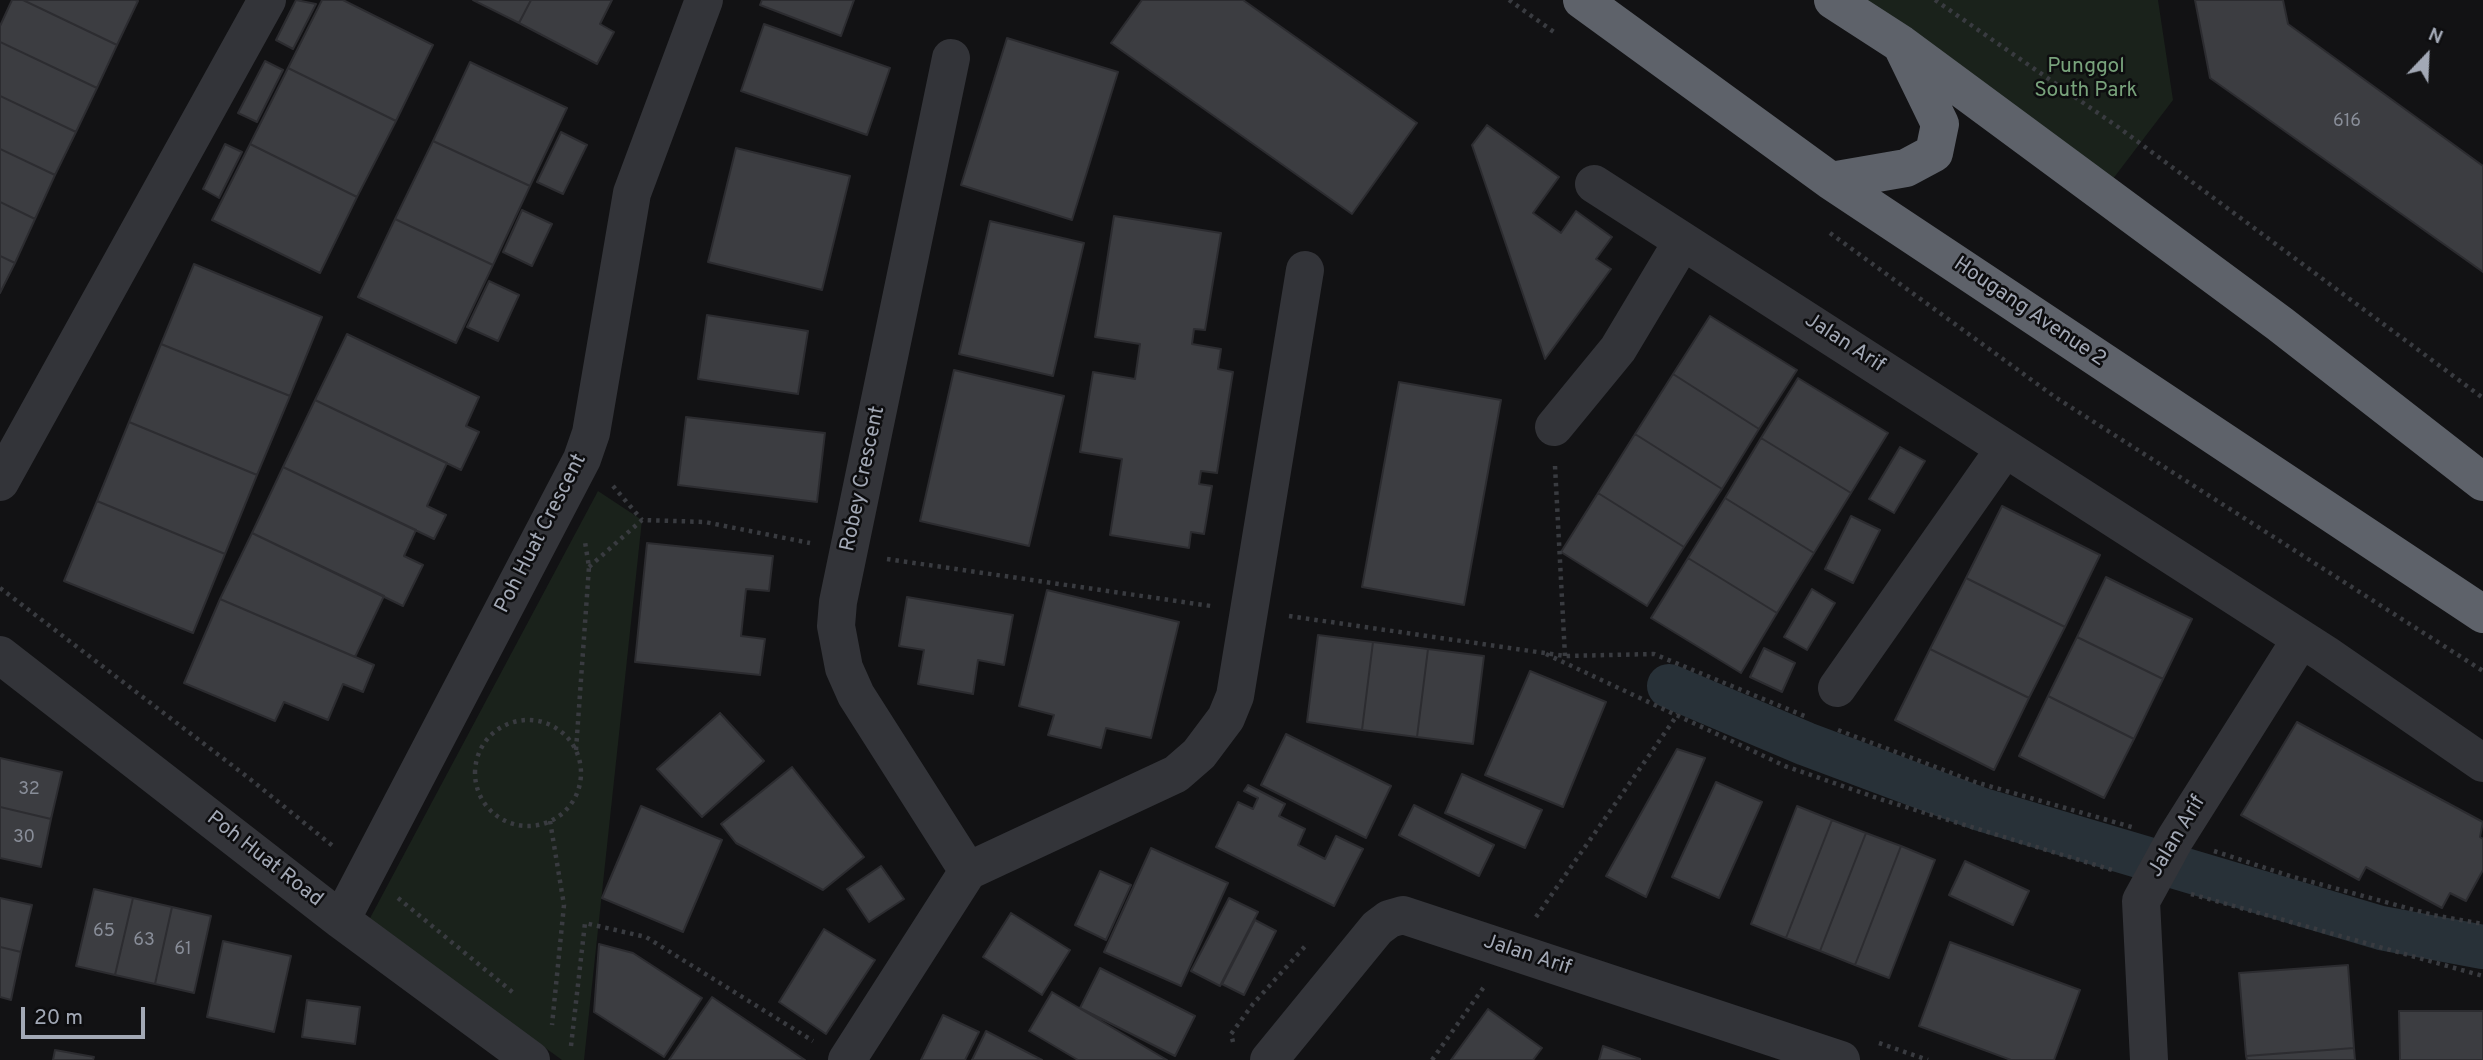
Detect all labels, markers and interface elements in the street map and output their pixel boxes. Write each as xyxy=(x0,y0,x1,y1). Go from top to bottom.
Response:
north arrow xyxy=(2392,21,2462,91)
text: N xyxy=(2424,23,2446,50)
park label: Punggol South Park xyxy=(2034,55,2138,105)
house number: 616 xyxy=(2333,111,2361,133)
street label: Hougang Avenue 2 xyxy=(1948,253,2110,373)
street label: Jalan Arif xyxy=(1799,309,1889,379)
street label: Robey Crescent xyxy=(836,404,892,554)
street label: Poh Huat Crescent xyxy=(491,450,593,618)
house number: 32 xyxy=(18,779,40,801)
street label: Jalan Arif xyxy=(2144,792,2212,882)
street label: Poh Huat Road xyxy=(201,807,327,913)
house number: 30 xyxy=(13,827,35,849)
house number: 65 xyxy=(93,921,115,943)
house number: 63 xyxy=(133,930,155,952)
street label: Jalan Arif xyxy=(1480,930,1574,982)
house number: 61 xyxy=(174,939,192,961)
scale bar xyxy=(24,993,149,1038)
text: 20 m xyxy=(34,1005,83,1032)

